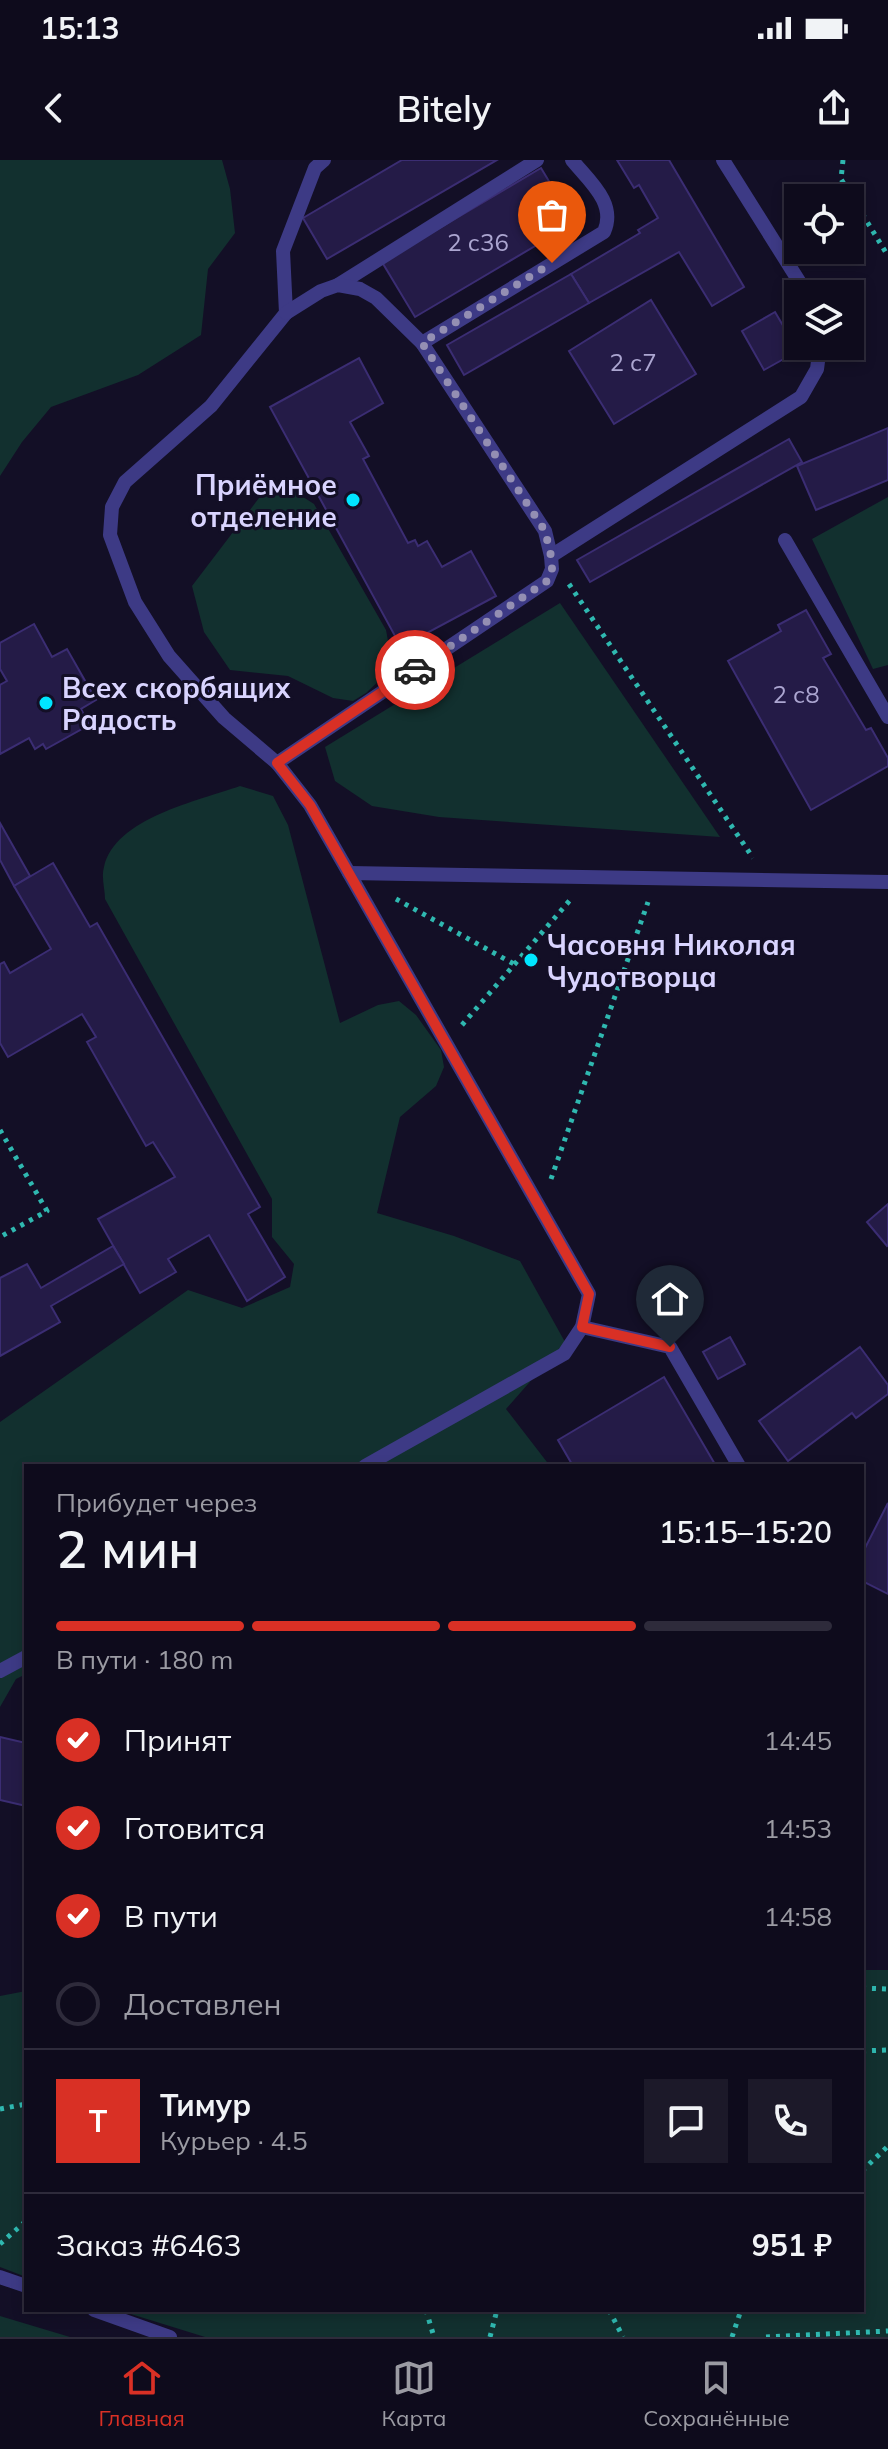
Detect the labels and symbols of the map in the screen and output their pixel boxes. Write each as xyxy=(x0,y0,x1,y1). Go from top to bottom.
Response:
pin xyxy=(518,181,586,263)
house number: 2 с36 xyxy=(447,227,509,257)
house number: 2 с7 xyxy=(609,347,657,377)
place label: Приёмное отделение xyxy=(190,467,337,534)
marker: Приёмное отделение xyxy=(344,491,362,509)
courier xyxy=(375,630,455,710)
place label: Всех скорбящих Радость xyxy=(62,670,291,737)
house number: 2 с8 xyxy=(772,679,820,709)
marker: Всех скорбящих Радость xyxy=(37,694,55,712)
place label: Часовня Николая Чудотворца xyxy=(547,927,796,994)
marker: Часовня Николая Чудотворца xyxy=(522,951,540,969)
pin xyxy=(636,1265,704,1347)

